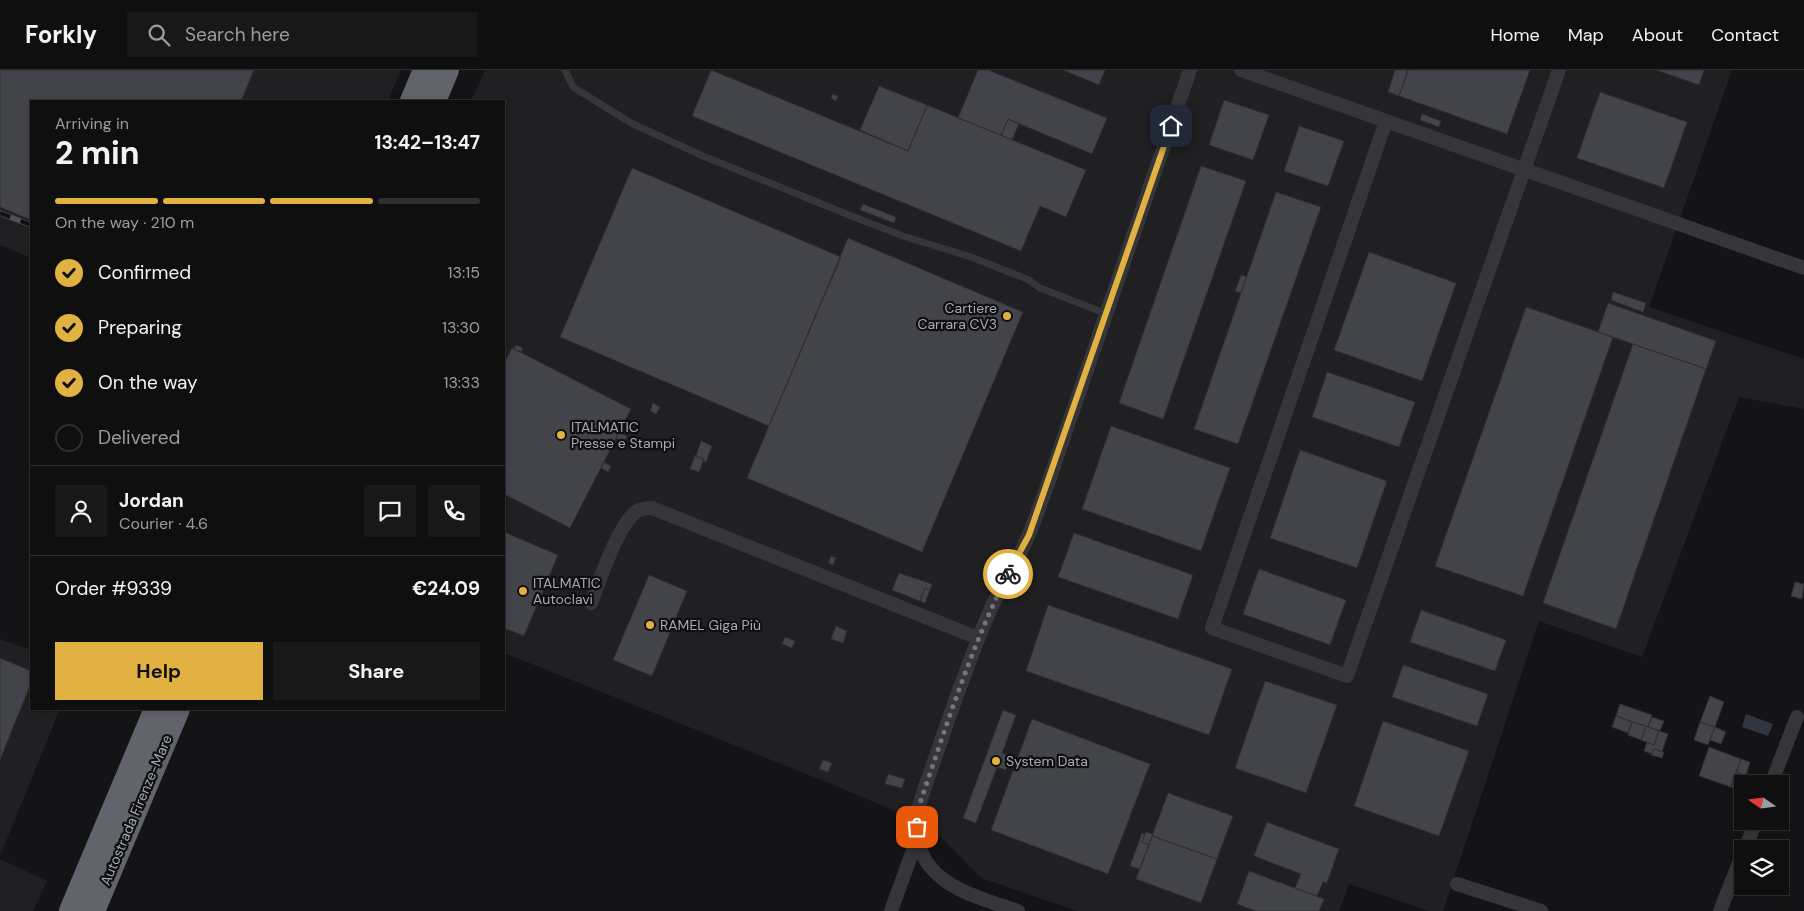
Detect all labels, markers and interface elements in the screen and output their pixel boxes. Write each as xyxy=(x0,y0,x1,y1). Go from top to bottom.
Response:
search box xyxy=(127,12,477,57)
text: Forkly xyxy=(25,19,97,50)
icon: search xyxy=(145,21,173,49)
text: Search here xyxy=(185,22,290,47)
text: Home xyxy=(1490,23,1540,47)
text: Map xyxy=(1568,23,1604,47)
text: About xyxy=(1632,23,1683,47)
text: Contact xyxy=(1711,23,1779,47)
pin xyxy=(1150,105,1192,147)
icon: home xyxy=(1157,112,1185,140)
text: Arriving in xyxy=(55,113,129,134)
text: 13:42–13:47 xyxy=(375,130,480,155)
text: 2 min xyxy=(55,132,140,174)
text: On the way · 210 m xyxy=(55,212,194,233)
icon: check xyxy=(55,259,83,287)
text: Confirmed xyxy=(98,260,191,285)
text: 13:15 xyxy=(448,262,480,283)
place label: Cartiere Carrara CV3 xyxy=(917,299,997,333)
marker: Cartiere Carrara CV3 xyxy=(1001,310,1013,322)
icon: check xyxy=(55,314,83,342)
text: Preparing xyxy=(98,315,182,340)
text: 13:30 xyxy=(442,317,480,338)
icon: check xyxy=(55,369,83,397)
text: On the way xyxy=(98,370,198,395)
text: 13:33 xyxy=(443,372,480,393)
place label: ITALMATIC Presse e Stampi xyxy=(571,418,675,452)
text: Delivered xyxy=(98,425,180,450)
marker: ITALMATIC Presse e Stampi xyxy=(555,429,567,441)
button: person xyxy=(55,485,107,537)
button: chat xyxy=(364,485,416,537)
button: phone xyxy=(428,485,480,537)
text: Jordan xyxy=(119,488,184,513)
text: Courier · 4.6 xyxy=(119,513,208,534)
courier xyxy=(983,549,1033,599)
icon: bike xyxy=(994,560,1022,588)
place label: ITALMATIC Autoclavi xyxy=(533,574,601,608)
text: Order #9339 xyxy=(55,576,172,601)
text: €24.09 xyxy=(412,576,480,601)
marker: ITALMATIC Autoclavi xyxy=(517,585,529,597)
place label: RAMEL Giga Più xyxy=(660,616,761,634)
marker: RAMEL Giga Più xyxy=(644,619,656,631)
button: Help xyxy=(55,642,263,700)
button: Share xyxy=(273,642,480,700)
street label: Autostrada Firenze-Mare xyxy=(96,732,176,888)
place label: System Data xyxy=(1006,752,1088,770)
marker: System Data xyxy=(990,755,1002,767)
north arrow xyxy=(1734,775,1789,830)
map controls xyxy=(1734,775,1789,895)
pin xyxy=(896,806,938,848)
icon: bag xyxy=(903,813,931,841)
button: layers xyxy=(1734,840,1789,895)

